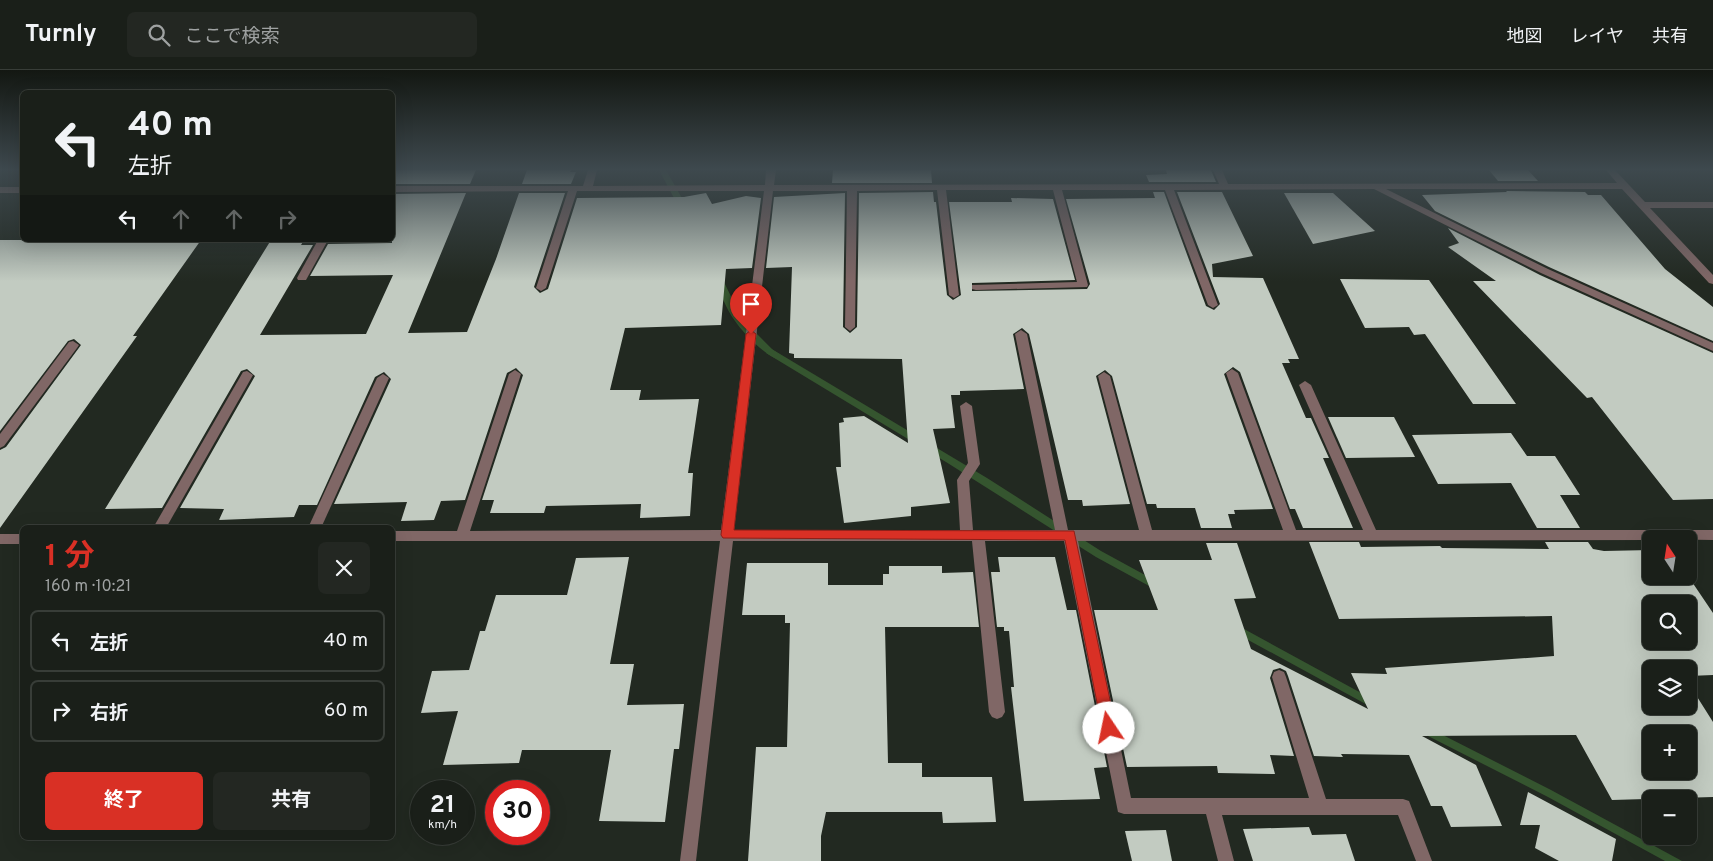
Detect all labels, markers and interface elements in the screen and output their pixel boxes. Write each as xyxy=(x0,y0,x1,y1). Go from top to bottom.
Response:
search box xyxy=(127,12,477,57)
text: Turnly xyxy=(25,20,97,50)
icon: search xyxy=(145,21,173,49)
text: ここで検索 xyxy=(185,25,280,49)
text: 地図 xyxy=(1507,26,1543,49)
text: レイヤ xyxy=(1571,26,1624,49)
text: 共有 xyxy=(1652,26,1688,49)
text: 40 m xyxy=(128,104,213,148)
icon: left xyxy=(45,110,110,175)
text: 左折 xyxy=(128,154,172,181)
icon: left xyxy=(114,205,142,233)
icon: ahead xyxy=(167,205,195,233)
icon: ahead xyxy=(220,205,248,233)
icon: right xyxy=(273,205,301,233)
pin xyxy=(730,283,772,334)
icon: arrive xyxy=(737,290,765,318)
north arrow xyxy=(1642,530,1698,585)
map controls xyxy=(1642,530,1697,845)
text: 1 分 xyxy=(45,539,95,576)
button: close xyxy=(318,542,370,594)
text: 160 m · 10:21 xyxy=(45,577,131,597)
button: search xyxy=(1642,595,1697,650)
icon: left xyxy=(47,627,75,655)
text: 40 m xyxy=(323,629,368,653)
text: 左折 xyxy=(90,632,128,656)
button: layers xyxy=(1642,660,1697,715)
icon: right xyxy=(47,697,75,725)
text: 60 m xyxy=(324,699,368,723)
position arrow xyxy=(1082,701,1134,753)
text: 右折 xyxy=(90,702,128,726)
button: + xyxy=(1642,725,1697,780)
button: 終了 xyxy=(45,772,203,830)
button: 共有 xyxy=(213,772,370,830)
speed limit sign: 30 xyxy=(485,780,550,845)
text: 21 xyxy=(430,790,455,822)
button: − xyxy=(1642,790,1697,845)
text: km/h xyxy=(428,817,457,833)

